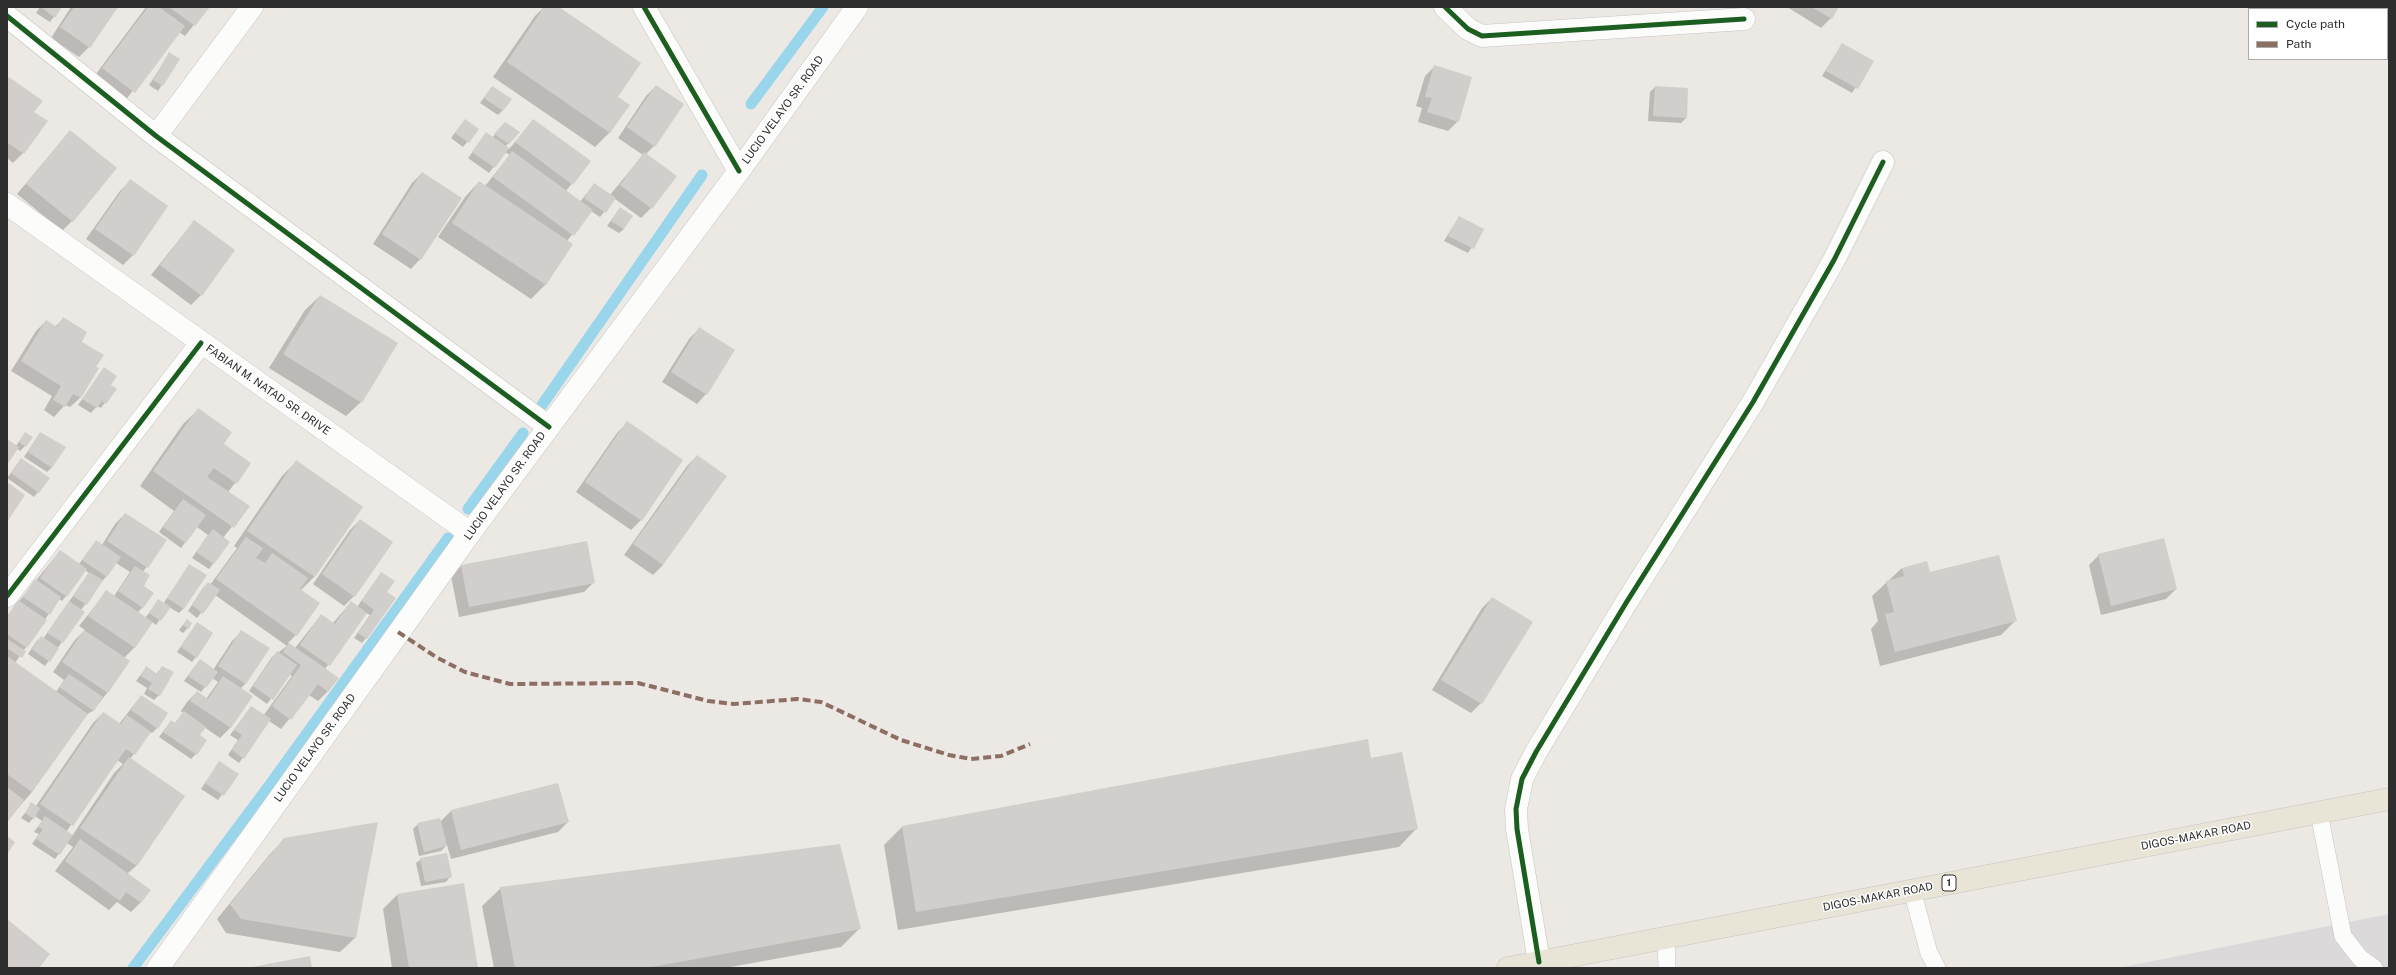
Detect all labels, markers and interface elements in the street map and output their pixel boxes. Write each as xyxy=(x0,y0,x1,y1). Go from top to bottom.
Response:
legend xyxy=(2248,8,2388,60)
text: Cycle path xyxy=(2286,17,2345,31)
text: Path xyxy=(2286,37,2312,51)
street label: LUCIO VELAYO SR. ROAD xyxy=(739,53,827,167)
street label: FABIAN M. NATAD SR. DRIVE xyxy=(203,342,333,438)
street label: LUCIO VELAYO SR. ROAD xyxy=(461,429,549,543)
street label: LUCIO VELAYO SR. ROAD xyxy=(271,691,359,805)
street label: DIGOS-MAKAR ROAD xyxy=(2140,819,2252,853)
road number: 1 xyxy=(1942,875,1956,891)
street label: DIGOS-MAKAR ROAD xyxy=(1822,880,1934,914)

